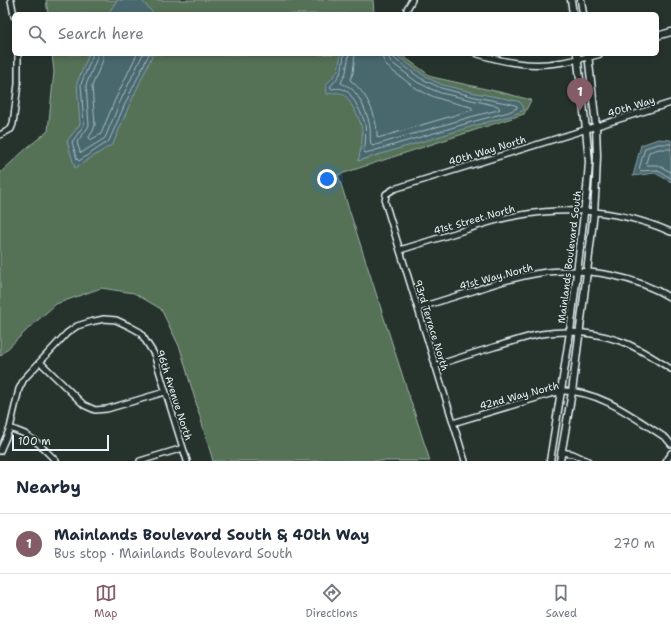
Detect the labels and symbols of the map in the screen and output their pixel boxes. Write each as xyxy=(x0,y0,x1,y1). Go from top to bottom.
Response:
pin: 1 xyxy=(567,78,593,111)
street label: 40th Way xyxy=(606,93,657,120)
street label: 40th Way North xyxy=(447,132,528,168)
your location xyxy=(317,169,337,189)
street label: Mainlands Boulevard South xyxy=(555,190,584,324)
street label: 41st Street North xyxy=(432,202,516,237)
street label: 41st Way North xyxy=(458,260,534,293)
street label: 93rd Terrace North xyxy=(411,278,452,372)
street label: 96th Avenue North xyxy=(154,348,195,442)
street label: 42nd Way North xyxy=(478,379,560,412)
scale bar xyxy=(12,433,109,452)

